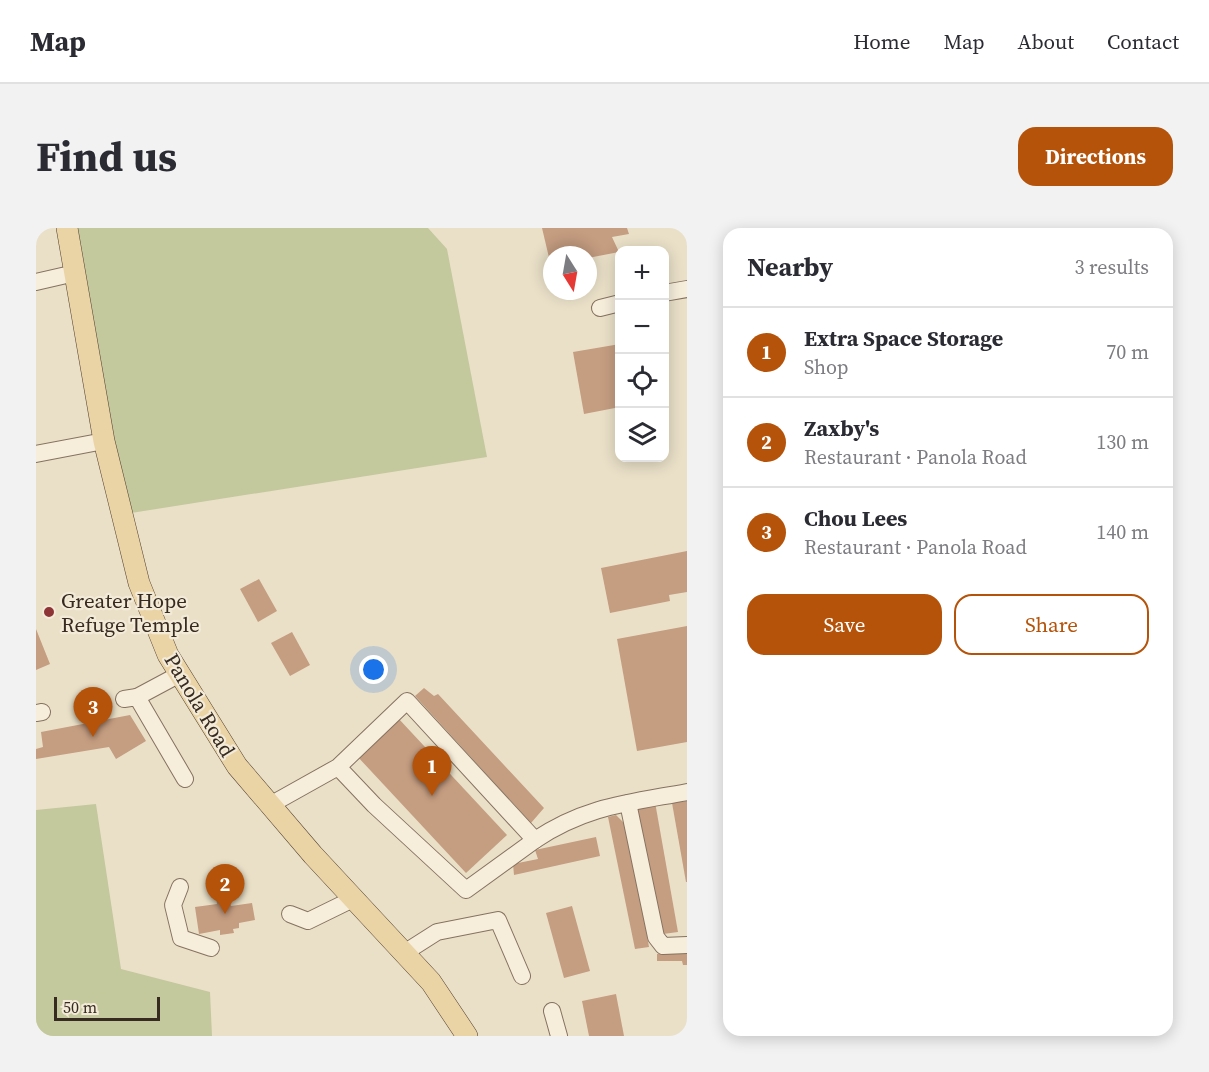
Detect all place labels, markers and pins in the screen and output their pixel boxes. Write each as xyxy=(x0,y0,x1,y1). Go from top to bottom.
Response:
place label: Greater Hope Refuge Temple xyxy=(61,586,200,639)
marker: Greater Hope Refuge Temple xyxy=(42,605,56,619)
pin: 3 xyxy=(74,688,112,737)
pin: 1 xyxy=(412,746,452,796)
pin: 2 xyxy=(206,864,244,914)

